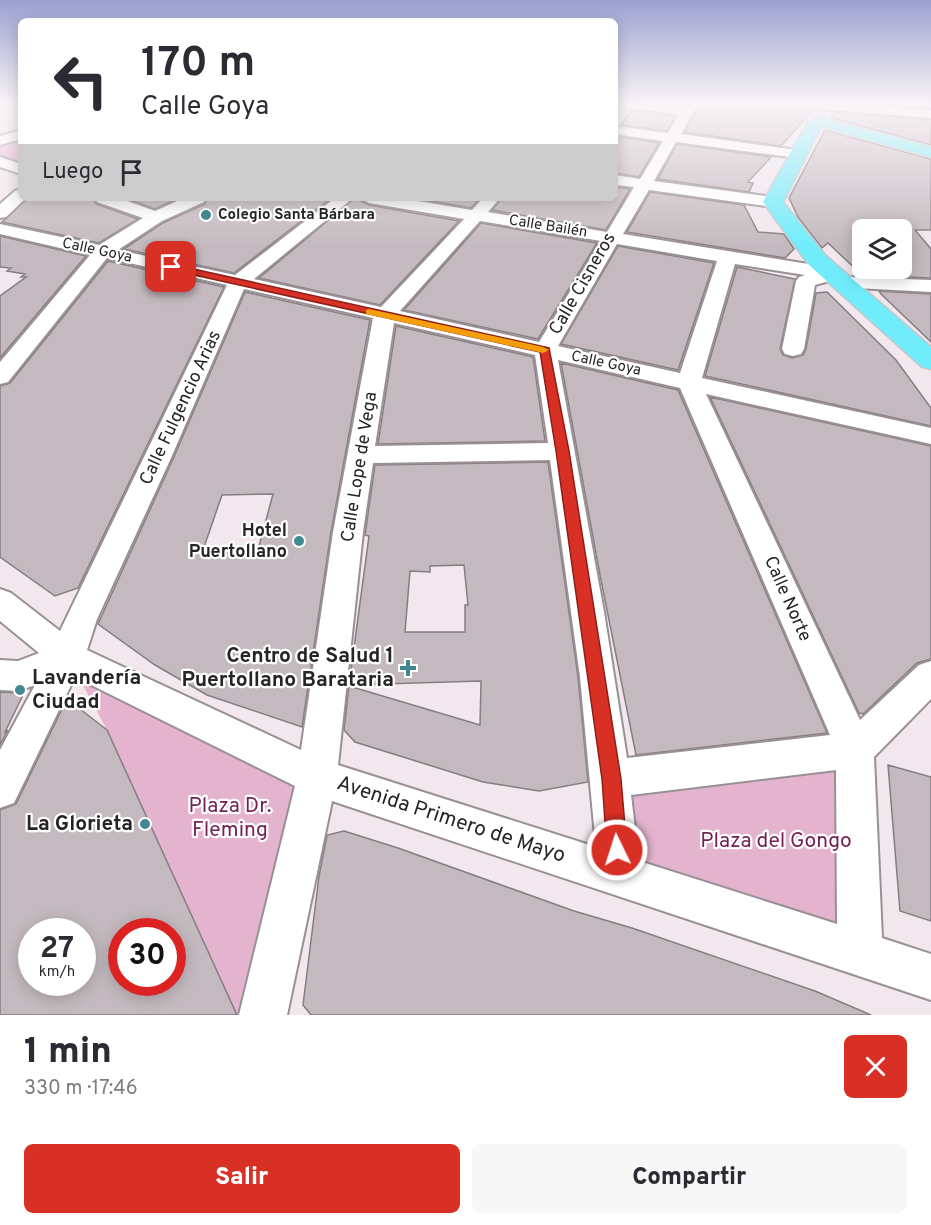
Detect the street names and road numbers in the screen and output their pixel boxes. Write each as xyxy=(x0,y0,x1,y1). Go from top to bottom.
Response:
street label: Calle Bailén xyxy=(507,211,589,243)
street label: Calle Cisneros xyxy=(544,229,622,339)
street label: Calle Goya xyxy=(60,234,134,268)
street label: Calle Fulgencio Arias xyxy=(135,327,227,489)
street label: Calle Goya xyxy=(569,347,643,381)
street label: Calle Lope de Vega xyxy=(337,390,383,544)
street label: Calle Norte xyxy=(758,553,816,645)
street label: Avenida Primero de Mayo xyxy=(333,770,569,870)

